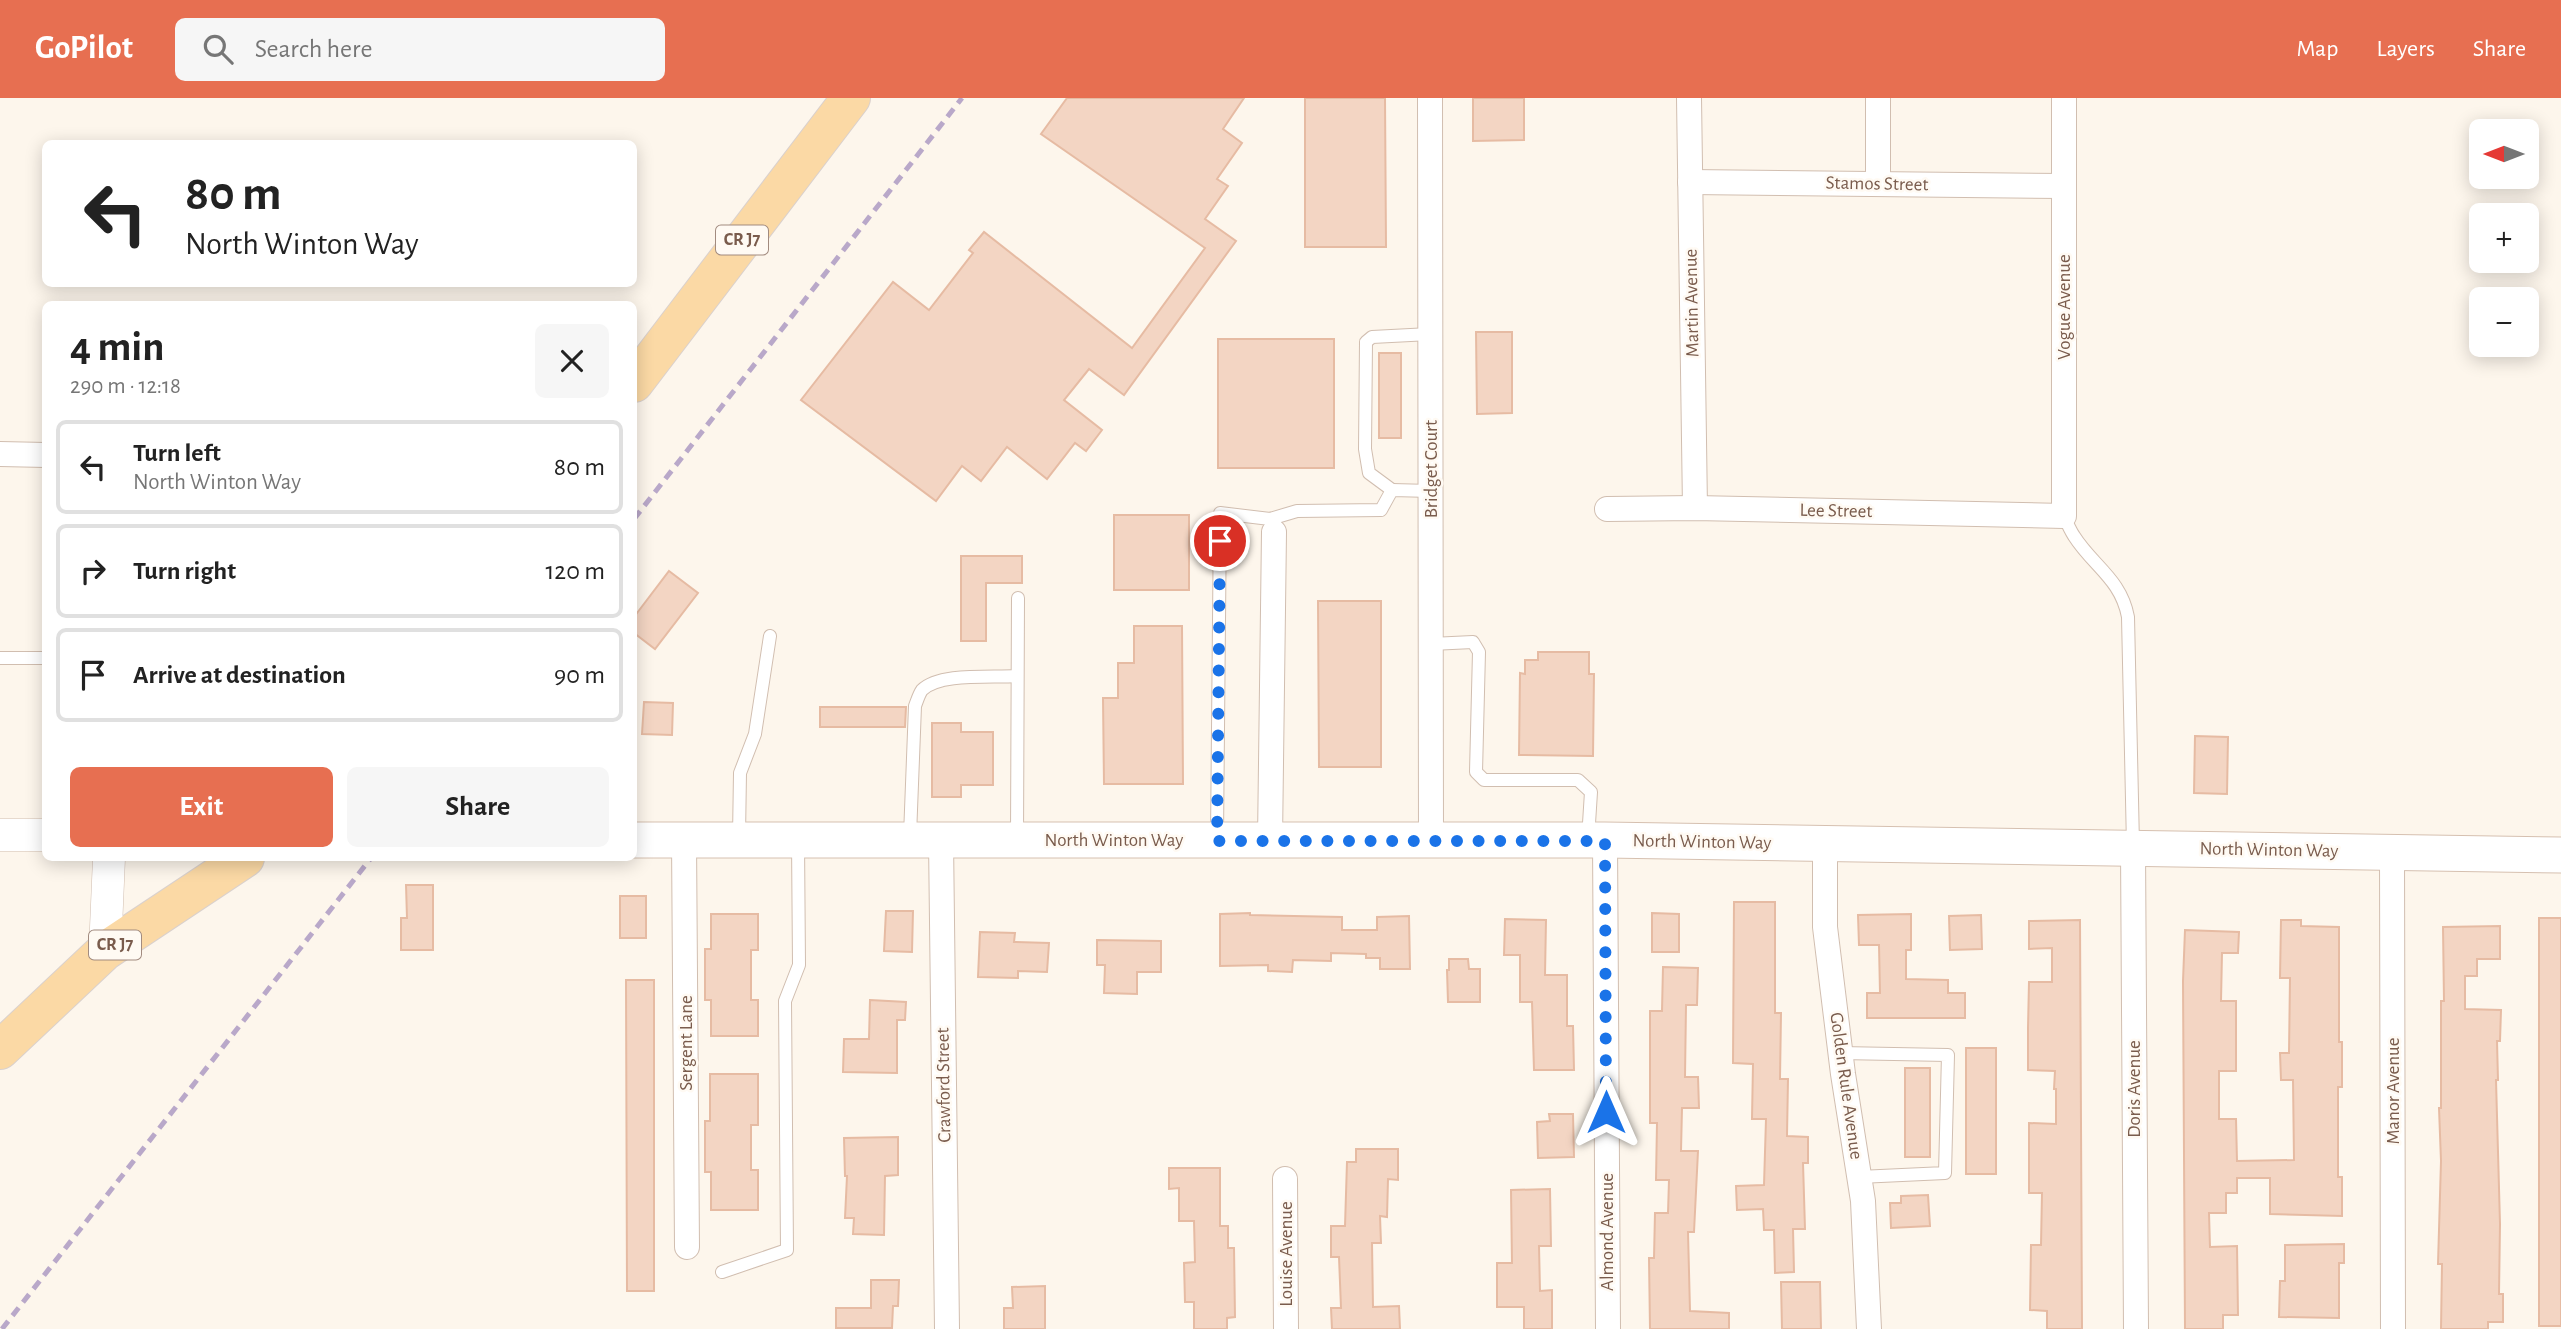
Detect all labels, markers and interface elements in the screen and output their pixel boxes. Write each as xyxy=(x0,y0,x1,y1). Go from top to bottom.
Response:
search box xyxy=(175,18,665,81)
icon: search xyxy=(199,30,237,68)
text: GoPilot xyxy=(35,32,133,65)
text: Search here xyxy=(255,36,372,62)
text: Map xyxy=(2296,37,2338,61)
text: Layers xyxy=(2376,37,2435,61)
text: Share xyxy=(2473,37,2526,61)
north arrow xyxy=(2469,119,2539,189)
map controls xyxy=(2469,119,2539,357)
icon: left xyxy=(70,168,161,259)
text: 80 m xyxy=(185,170,282,219)
street label: Stamos Street xyxy=(1825,174,1929,194)
button: + xyxy=(2469,203,2539,273)
road number: CR J7 xyxy=(716,225,768,254)
text: North Winton Way xyxy=(185,228,419,260)
street label: Martin Avenue xyxy=(1682,249,1702,357)
street label: Vogue Avenue xyxy=(2055,254,2074,360)
button: − xyxy=(2469,287,2539,357)
button: close xyxy=(535,324,609,398)
text: 4 min xyxy=(70,326,165,368)
text: 290 m · 12:18 xyxy=(70,375,181,398)
street label: Bridget Court xyxy=(1422,420,1441,518)
text: Turn left xyxy=(133,440,221,466)
icon: left xyxy=(74,448,112,486)
text: 80 m xyxy=(554,454,605,480)
text: North Winton Way xyxy=(133,471,301,494)
street label: Lee Street xyxy=(1799,501,1873,521)
pin xyxy=(1190,511,1250,571)
icon: arrive xyxy=(1201,522,1239,560)
icon: right xyxy=(74,552,112,590)
text: Turn right xyxy=(133,558,236,584)
text: 120 m xyxy=(545,558,605,584)
icon: arrive xyxy=(74,656,112,694)
text: Arrive at destination xyxy=(133,662,346,688)
text: 90 m xyxy=(554,662,605,688)
button: Exit xyxy=(70,767,333,847)
button: Share xyxy=(347,767,609,847)
street label: North Winton Way xyxy=(1045,831,1183,850)
street label: North Winton Way xyxy=(1632,831,1772,853)
street label: North Winton Way xyxy=(2199,839,2339,861)
road number: CR J7 xyxy=(89,930,141,960)
street label: Sergent Lane xyxy=(677,995,696,1091)
street label: Golden Rule Avenue xyxy=(1826,1011,1866,1161)
street label: Crawford Street xyxy=(933,1027,955,1143)
street label: Manor Avenue xyxy=(2384,1038,2403,1145)
street label: Doris Avenue xyxy=(2125,1040,2144,1138)
position arrow xyxy=(1569,1075,1643,1149)
street label: Almond Avenue xyxy=(1598,1173,1617,1291)
street label: Louise Avenue xyxy=(1277,1201,1296,1307)

